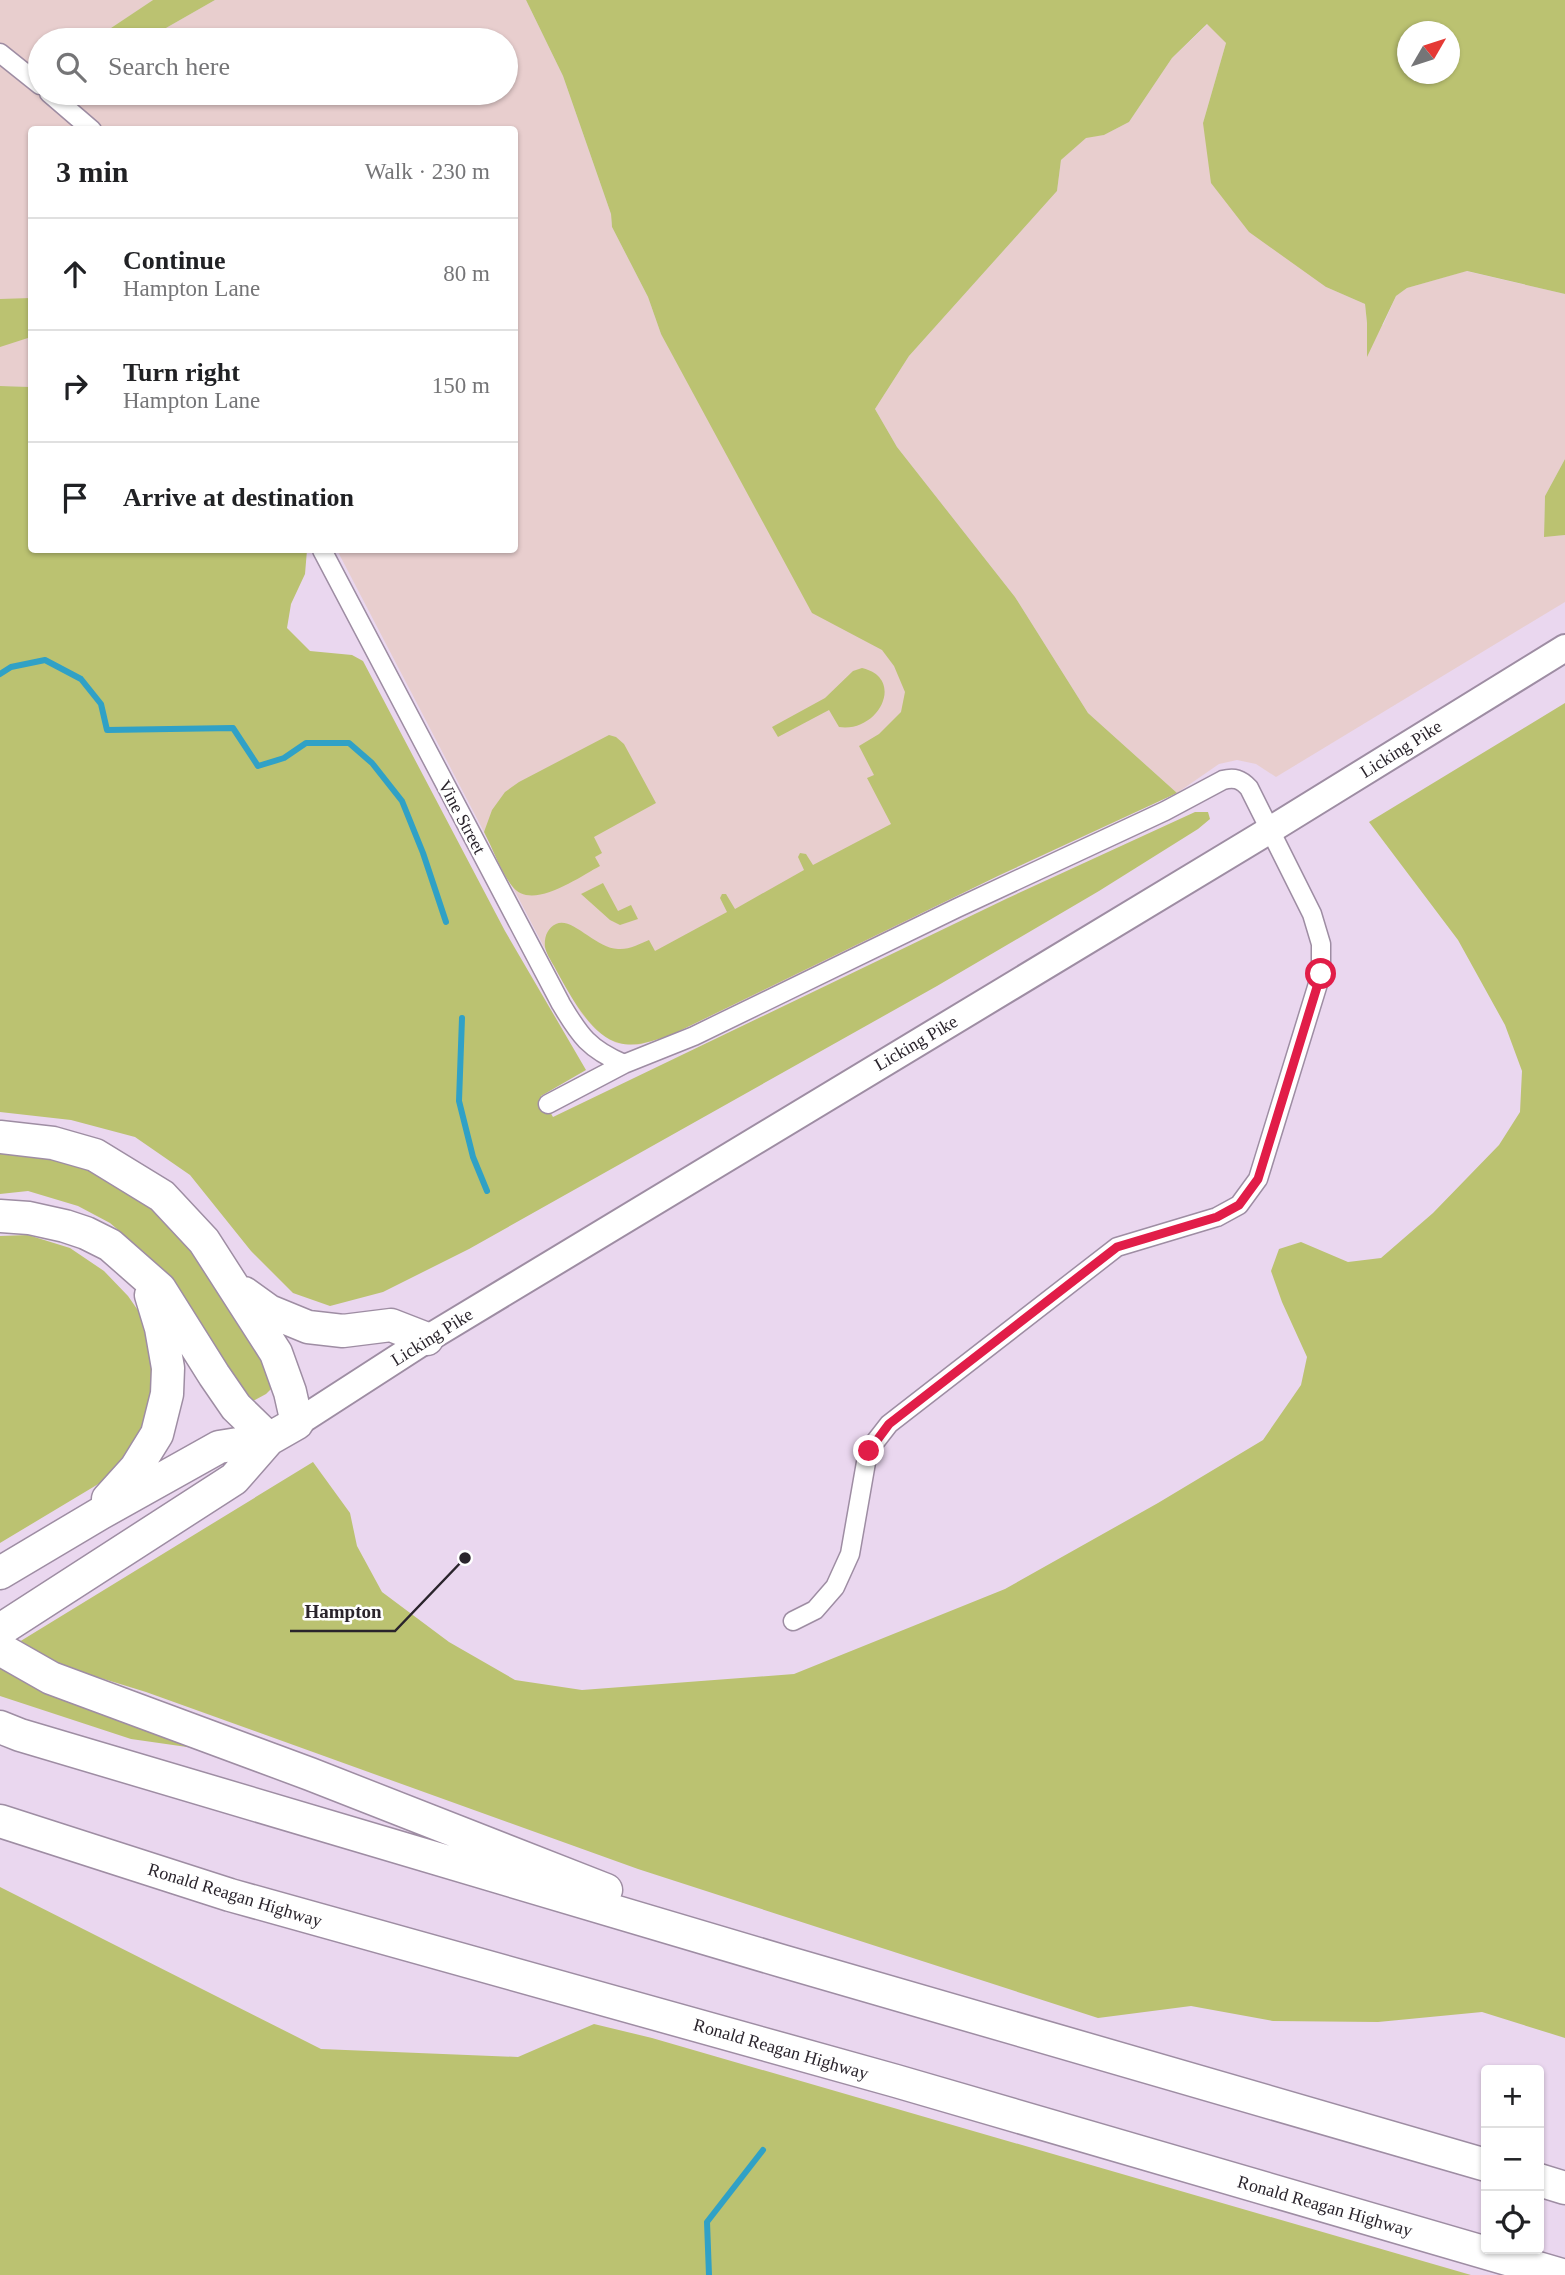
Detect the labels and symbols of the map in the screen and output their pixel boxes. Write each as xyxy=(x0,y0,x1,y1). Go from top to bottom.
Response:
north arrow xyxy=(1397,21,1460,84)
street label: Licking Pike xyxy=(1356,716,1446,782)
street label: Vine Street xyxy=(434,777,490,857)
route start xyxy=(1305,958,1336,989)
street label: Licking Pike xyxy=(871,1011,961,1075)
street label: Licking Pike xyxy=(387,1304,477,1370)
route end xyxy=(853,1435,884,1466)
callout: Hampton xyxy=(290,1591,395,1631)
text: Hampton xyxy=(304,1601,382,1622)
street label: Ronald Reagan Highway xyxy=(146,1859,324,1931)
street label: Ronald Reagan Highway xyxy=(691,2014,871,2084)
street label: Ronald Reagan Highway xyxy=(1235,2171,1415,2241)

